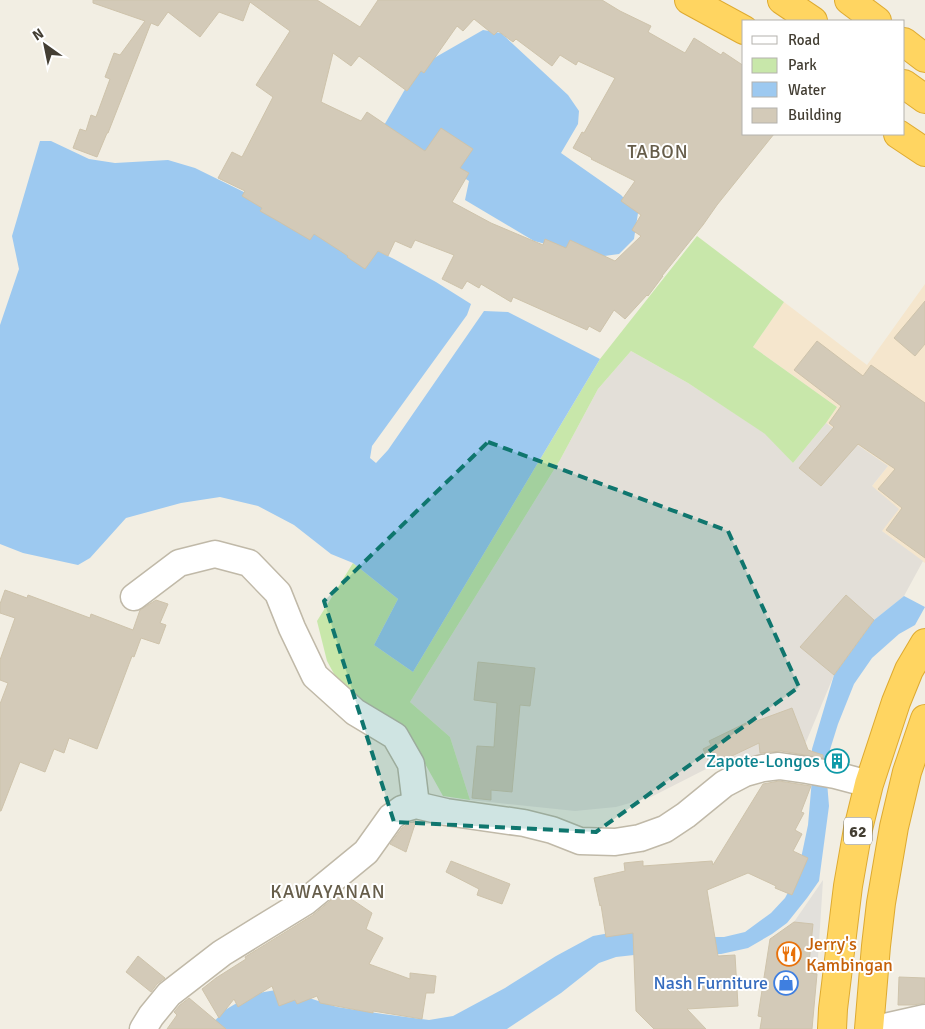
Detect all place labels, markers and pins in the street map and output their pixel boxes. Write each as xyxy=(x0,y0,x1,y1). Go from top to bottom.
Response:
building icon: Zapote-Longos xyxy=(824,748,850,774)
place label: Zapote-Longos xyxy=(706,750,820,772)
place label: Jerry's Kambingan xyxy=(806,933,893,976)
restaurant icon: Jerry's Kambingan xyxy=(776,941,802,967)
shop icon: Nash Furniture xyxy=(773,970,799,996)
place label: Nash Furniture xyxy=(654,972,768,994)

